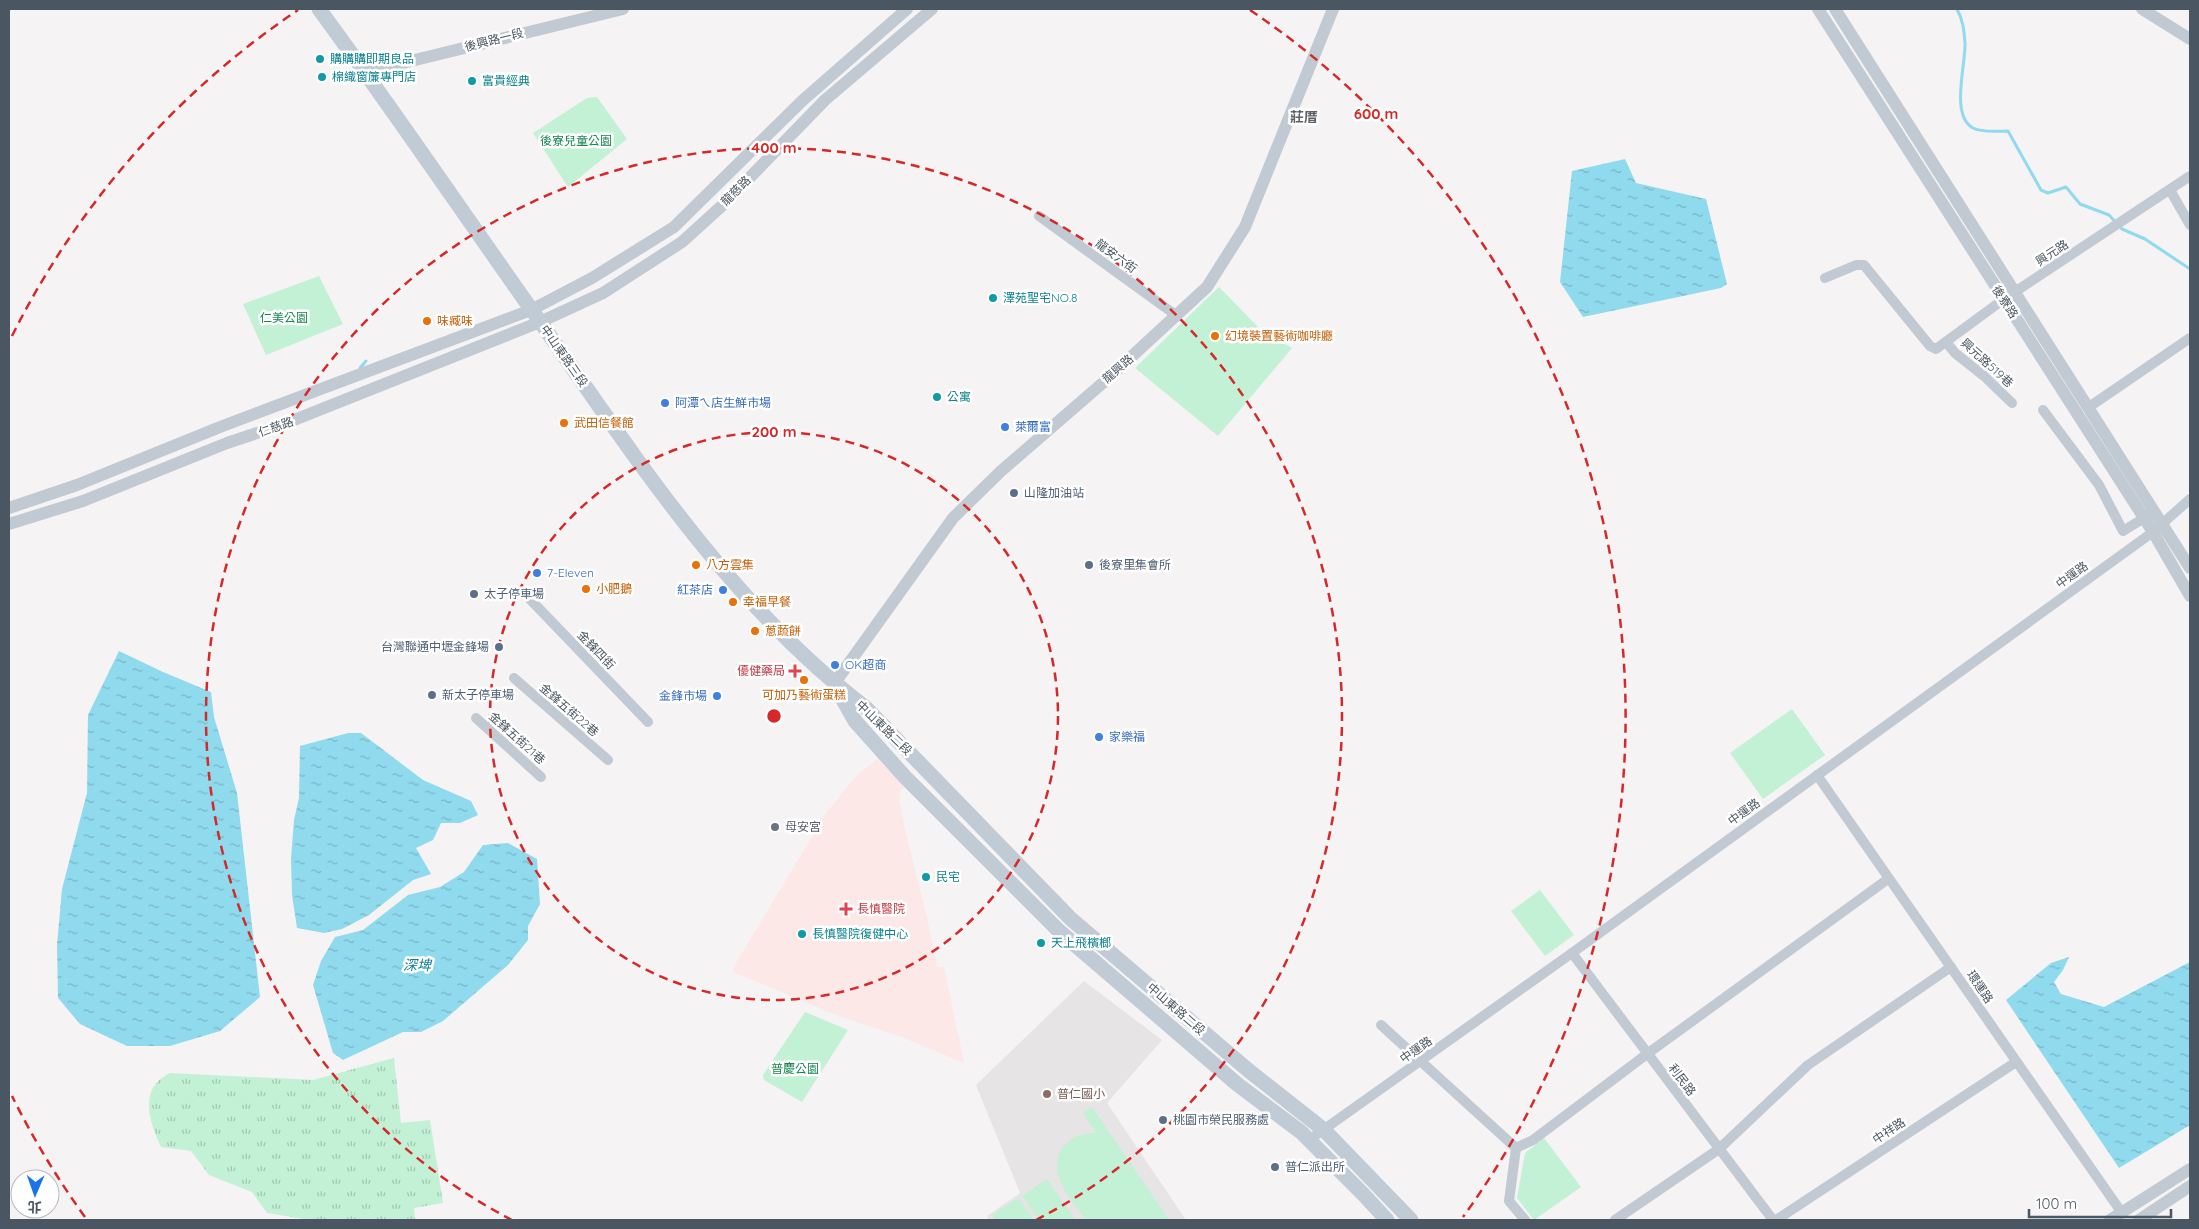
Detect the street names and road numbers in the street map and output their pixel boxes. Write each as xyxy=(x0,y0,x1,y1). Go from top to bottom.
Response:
street label: 後興路一段 xyxy=(463,25,525,54)
street label: 龍慈路 xyxy=(718,173,754,209)
street label: 龍安六街 xyxy=(1092,235,1140,276)
street label: 興元路 xyxy=(2033,236,2071,269)
street label: 後寮路 xyxy=(1989,283,2022,321)
street label: 中山東路三段 xyxy=(538,322,591,390)
street label: 興元路519巷 xyxy=(1958,335,2017,390)
street label: 龍興路 xyxy=(1099,351,1136,386)
street label: 仁慈路 xyxy=(256,414,295,439)
street label: 中運路 xyxy=(2053,558,2091,591)
street label: 金鋒四街 xyxy=(574,627,618,672)
street label: 金鋒五街22巷 xyxy=(537,680,602,739)
street label: 中山東路二段 xyxy=(853,697,915,758)
street label: 金鋒五街21巷 xyxy=(486,708,549,767)
street label: 中運路 xyxy=(1725,795,1763,828)
street label: 環運路 xyxy=(1964,968,1997,1006)
street label: 中山東路二段 xyxy=(1144,979,1208,1038)
street label: 中運路 xyxy=(1397,1033,1435,1066)
street label: 利民路 xyxy=(1666,1061,1699,1099)
street label: 中祥路 xyxy=(1870,1114,1908,1147)

